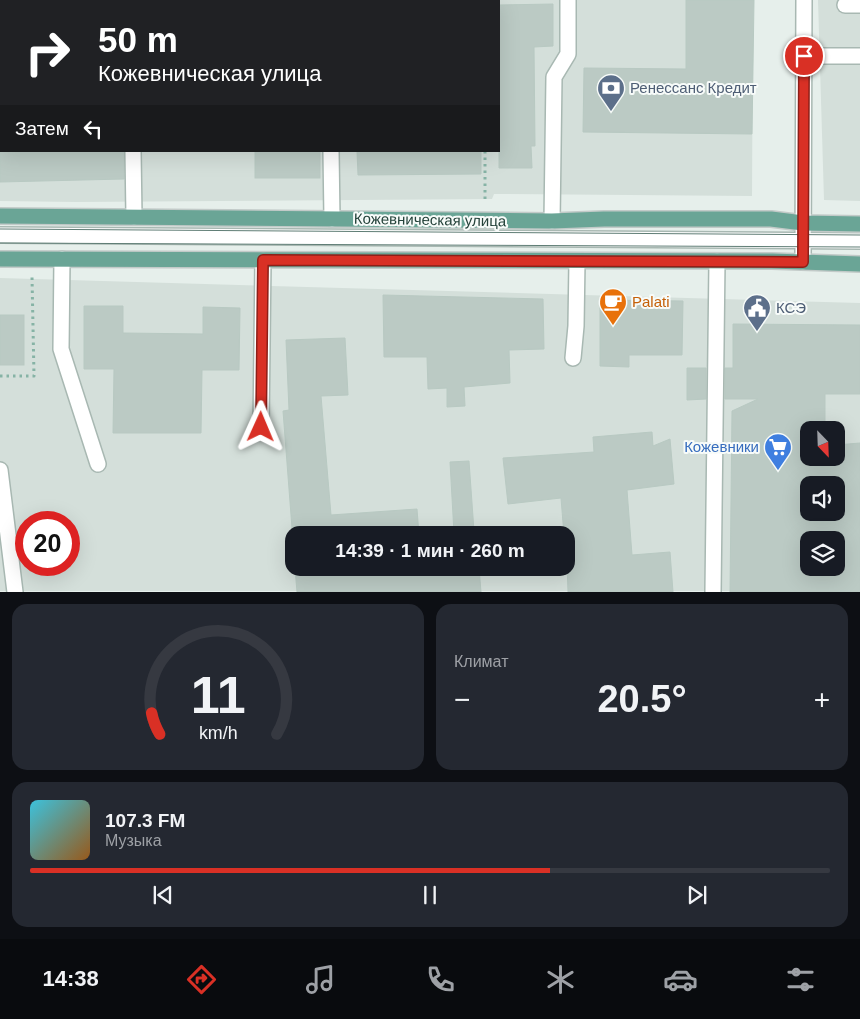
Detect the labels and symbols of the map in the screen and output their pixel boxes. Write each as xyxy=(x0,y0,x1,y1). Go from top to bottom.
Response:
pin xyxy=(783,35,825,77)
bank icon: Ренессанс Кредит xyxy=(596,73,626,112)
place label: Ренессанс Кредит xyxy=(630,79,757,96)
street label: Кожевническая улица xyxy=(354,210,507,229)
cafe icon: Palati xyxy=(598,287,628,326)
place label: Palati xyxy=(632,293,670,310)
public building icon: КСЭ xyxy=(742,293,772,332)
place label: КСЭ xyxy=(776,299,806,316)
position arrow xyxy=(234,400,286,452)
north arrow xyxy=(800,421,845,466)
supermarket icon: Кожевники xyxy=(763,432,793,471)
place label: Кожевники xyxy=(684,438,759,455)
speed limit sign: 20 xyxy=(15,511,80,576)

